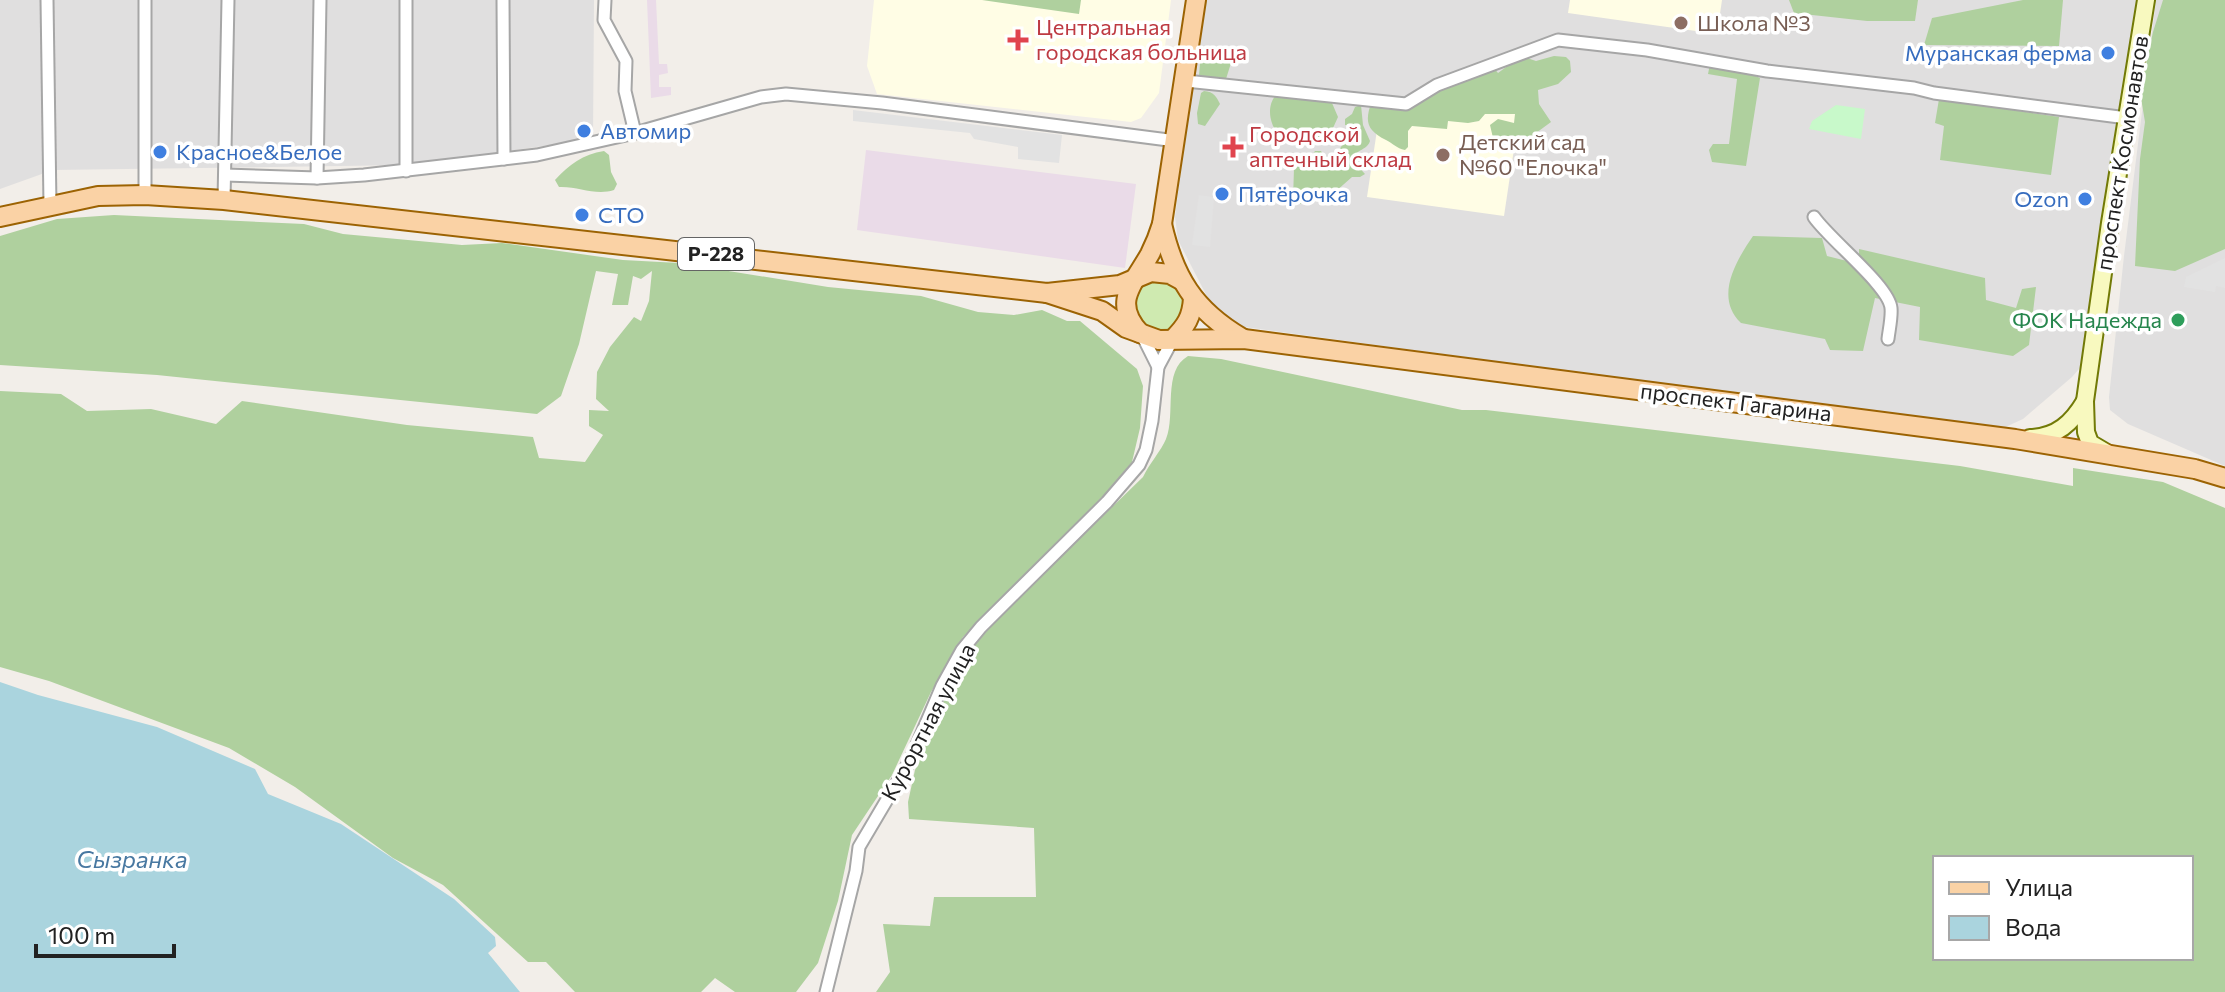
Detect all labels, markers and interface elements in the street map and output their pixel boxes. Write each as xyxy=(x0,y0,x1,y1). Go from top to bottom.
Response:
place label: Школа №3 xyxy=(1697,9,1811,36)
place label: Центральная городская больница xyxy=(1036,13,1247,65)
marker: Школа №3 xyxy=(1672,14,1690,32)
marker: Центральная городская больница xyxy=(1007,29,1029,51)
street label: проспект Космонавтов xyxy=(2090,34,2153,272)
place label: Муранская ферма xyxy=(1905,39,2092,66)
marker: Муранская ферма xyxy=(2099,44,2117,62)
place label: Автомир xyxy=(600,117,691,144)
place label: Городской аптечный склад xyxy=(1249,120,1411,172)
marker: Автомир xyxy=(575,122,593,140)
place label: Детский сад №60 "Елочка" xyxy=(1459,128,1607,180)
place label: Красное&Белое xyxy=(176,138,342,165)
marker: Городской аптечный склад xyxy=(1224,138,1242,156)
marker: Красное&Белое xyxy=(151,143,169,161)
marker: Детский сад №60 "Елочка" xyxy=(1434,146,1452,164)
place label: Пятёрочка xyxy=(1238,180,1349,207)
marker: Пятёрочка xyxy=(1213,185,1231,203)
place label: Ozon xyxy=(2014,185,2069,212)
marker: Ozon xyxy=(2076,190,2094,208)
place label: СТО xyxy=(598,201,644,228)
marker: СТО xyxy=(573,206,591,224)
road number: Р-228 xyxy=(678,238,754,270)
place label: ФОК Надежда xyxy=(2012,306,2162,333)
marker: ФОК Надежда xyxy=(2169,311,2187,329)
street label: проспект Гагарина xyxy=(1639,376,1833,427)
street label: Курортная улица xyxy=(875,638,980,805)
water label: Сызранка xyxy=(77,844,187,873)
legend xyxy=(1933,856,2193,960)
text: Улица xyxy=(2005,872,2073,901)
scale bar xyxy=(36,908,174,958)
text: Вода xyxy=(2005,912,2061,941)
text: 100 m xyxy=(48,920,115,949)

